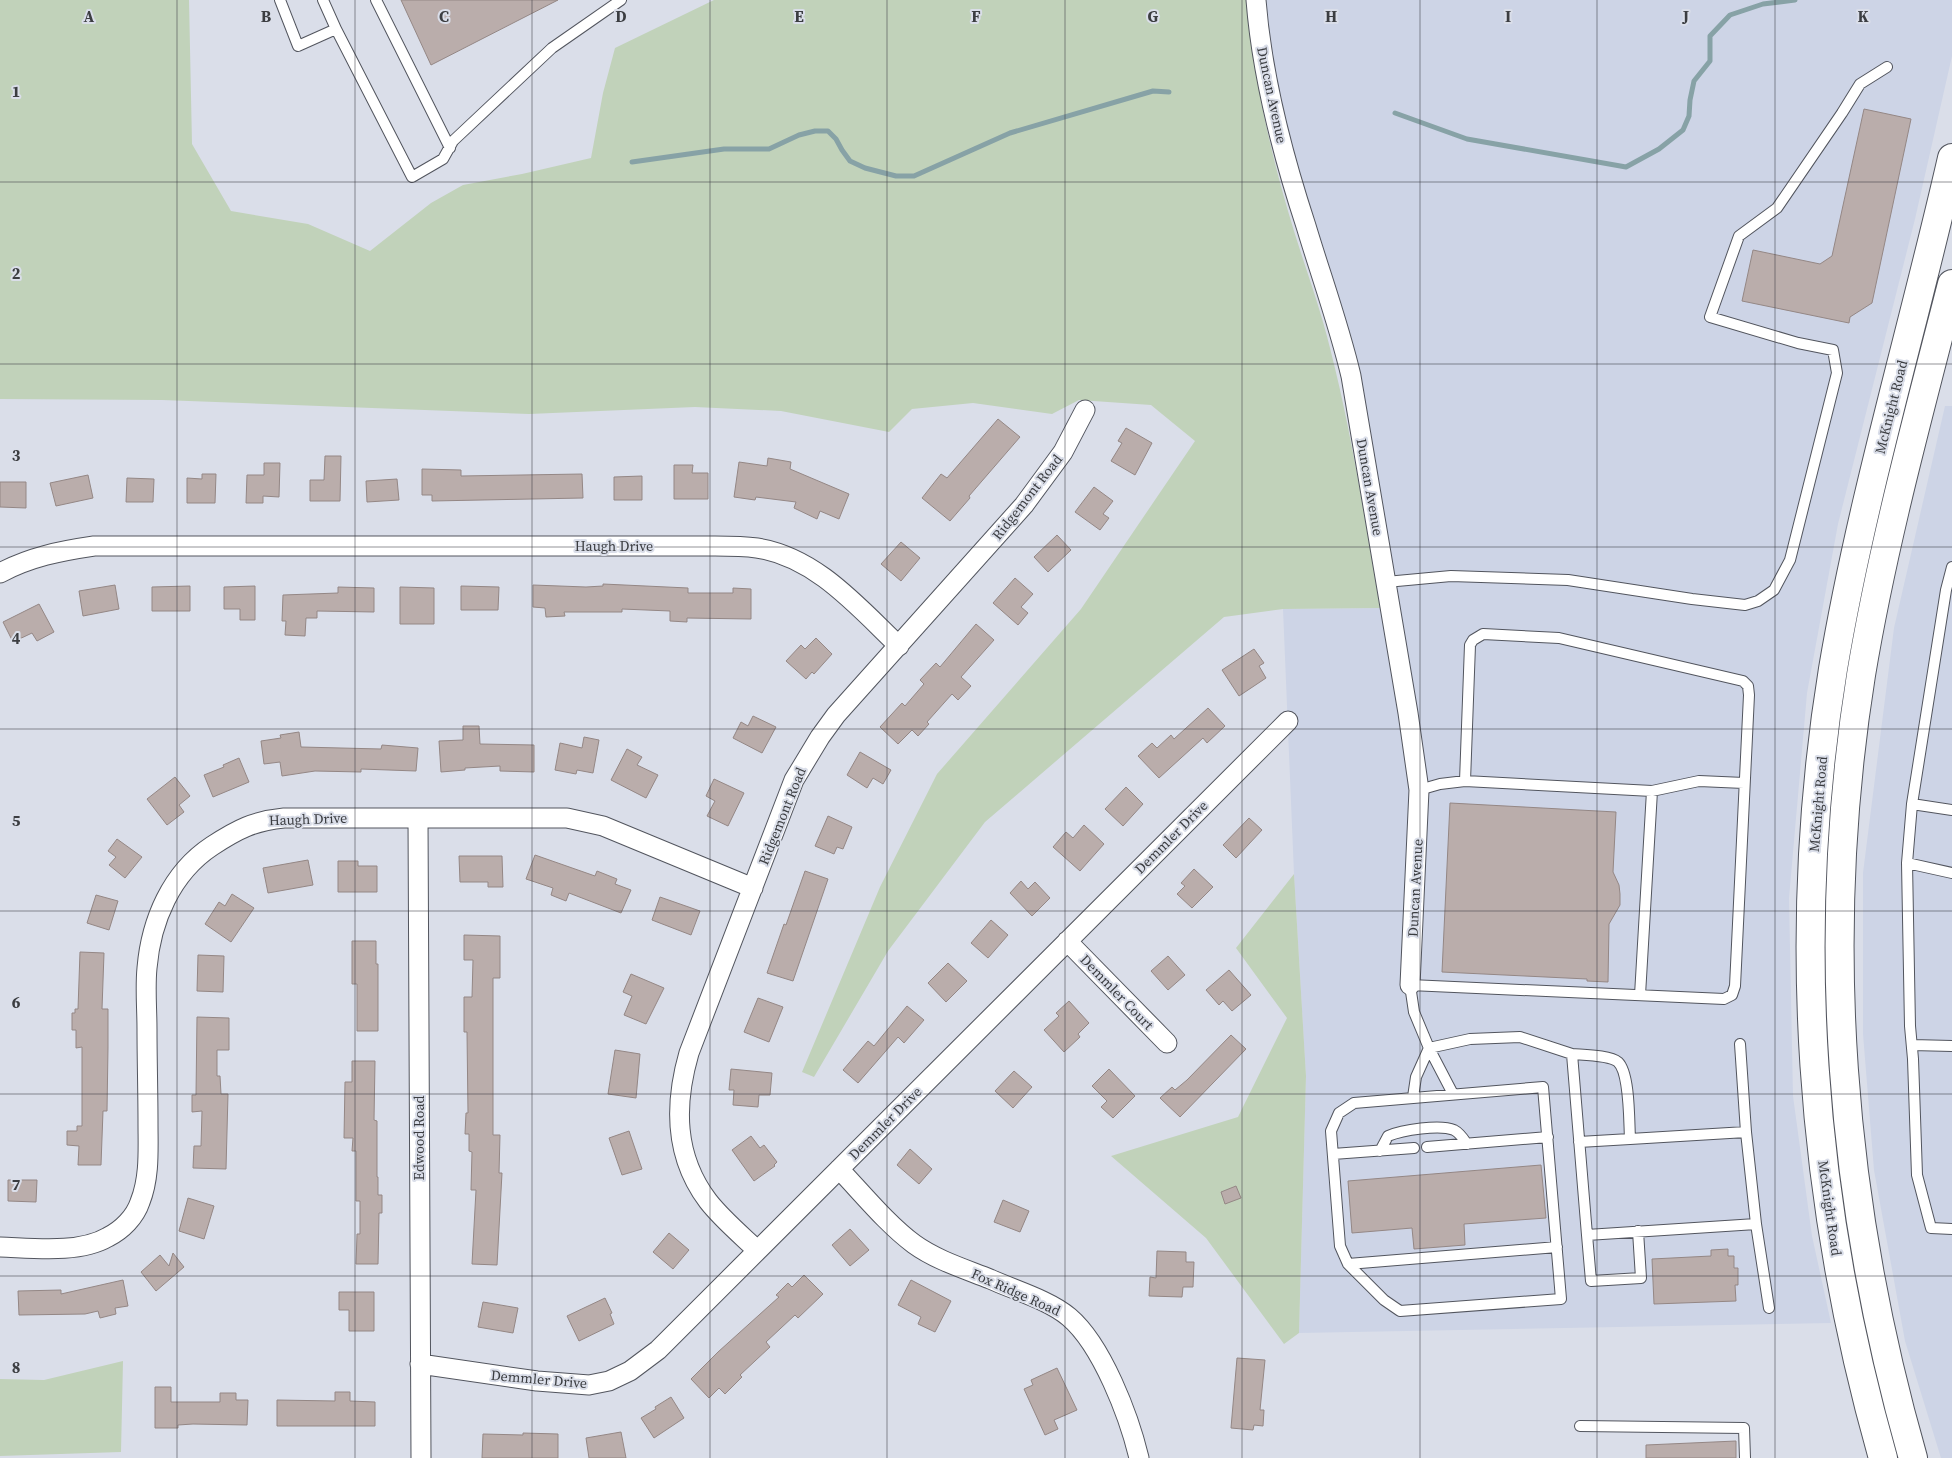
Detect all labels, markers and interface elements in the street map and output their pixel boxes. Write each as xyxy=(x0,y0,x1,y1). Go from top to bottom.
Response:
text: A xyxy=(84,5,95,27)
text: B xyxy=(261,5,272,27)
text: C xyxy=(439,5,449,27)
text: D xyxy=(615,5,627,27)
text: E xyxy=(794,5,804,27)
text: F xyxy=(971,5,981,27)
text: G xyxy=(1148,5,1159,27)
text: H xyxy=(1325,5,1337,27)
text: I xyxy=(1505,5,1511,27)
text: J xyxy=(1682,5,1689,27)
text: K xyxy=(1857,5,1869,27)
street label: Duncan Avenue xyxy=(1252,45,1292,145)
text: 1 xyxy=(12,80,20,102)
text: 2 xyxy=(12,262,21,284)
street label: McKnight Road xyxy=(1870,358,1912,456)
street label: Duncan Avenue xyxy=(1352,437,1388,537)
text: 3 xyxy=(12,444,21,466)
street label: Ridgemont Road xyxy=(987,450,1067,544)
street label: Haugh Drive xyxy=(575,536,653,556)
text: 4 xyxy=(12,627,21,649)
street label: McKnight Road xyxy=(1804,755,1832,853)
street label: Ridgemont Road xyxy=(753,764,811,868)
street label: Demmler Drive xyxy=(1130,796,1212,878)
street label: Haugh Drive xyxy=(268,808,348,830)
text: 5 xyxy=(12,809,21,831)
street label: Duncan Avenue xyxy=(1402,838,1428,938)
street label: Demmler Court xyxy=(1076,950,1159,1035)
text: 6 xyxy=(12,991,21,1013)
street label: Demmler Drive xyxy=(844,1082,926,1164)
street label: Edwood Road xyxy=(409,1095,429,1180)
street label: McKnight Road xyxy=(1813,1159,1847,1257)
text: 7 xyxy=(12,1173,21,1195)
street label: Fox Ridge Road xyxy=(968,1263,1064,1321)
text: 8 xyxy=(12,1356,20,1378)
street label: Demmler Drive xyxy=(490,1365,588,1393)

